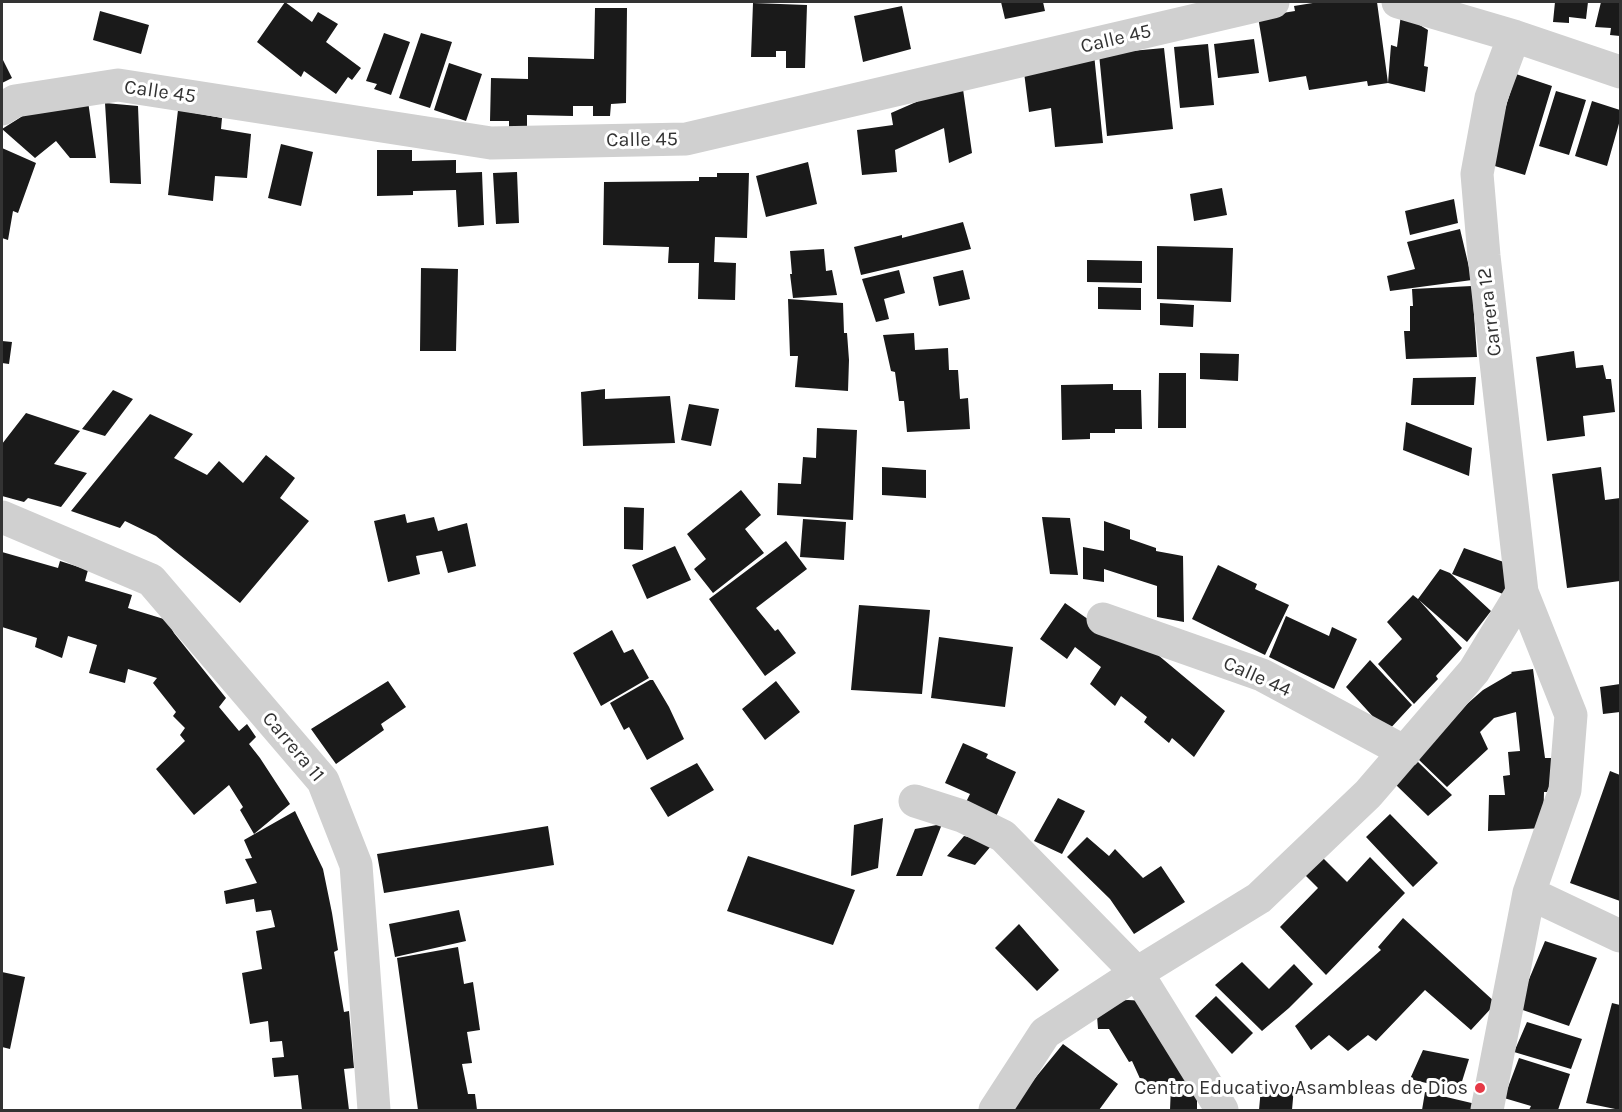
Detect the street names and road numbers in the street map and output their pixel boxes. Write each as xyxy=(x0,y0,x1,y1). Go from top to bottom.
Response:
street label: Calle 45 xyxy=(1078,19,1154,59)
street label: Calle 45 xyxy=(123,75,197,109)
street label: Calle 45 xyxy=(606,127,678,153)
street label: Carrera 12 xyxy=(1473,266,1507,358)
street label: Calle 44 xyxy=(1219,651,1295,703)
street label: Carrera 11 xyxy=(257,707,329,787)

